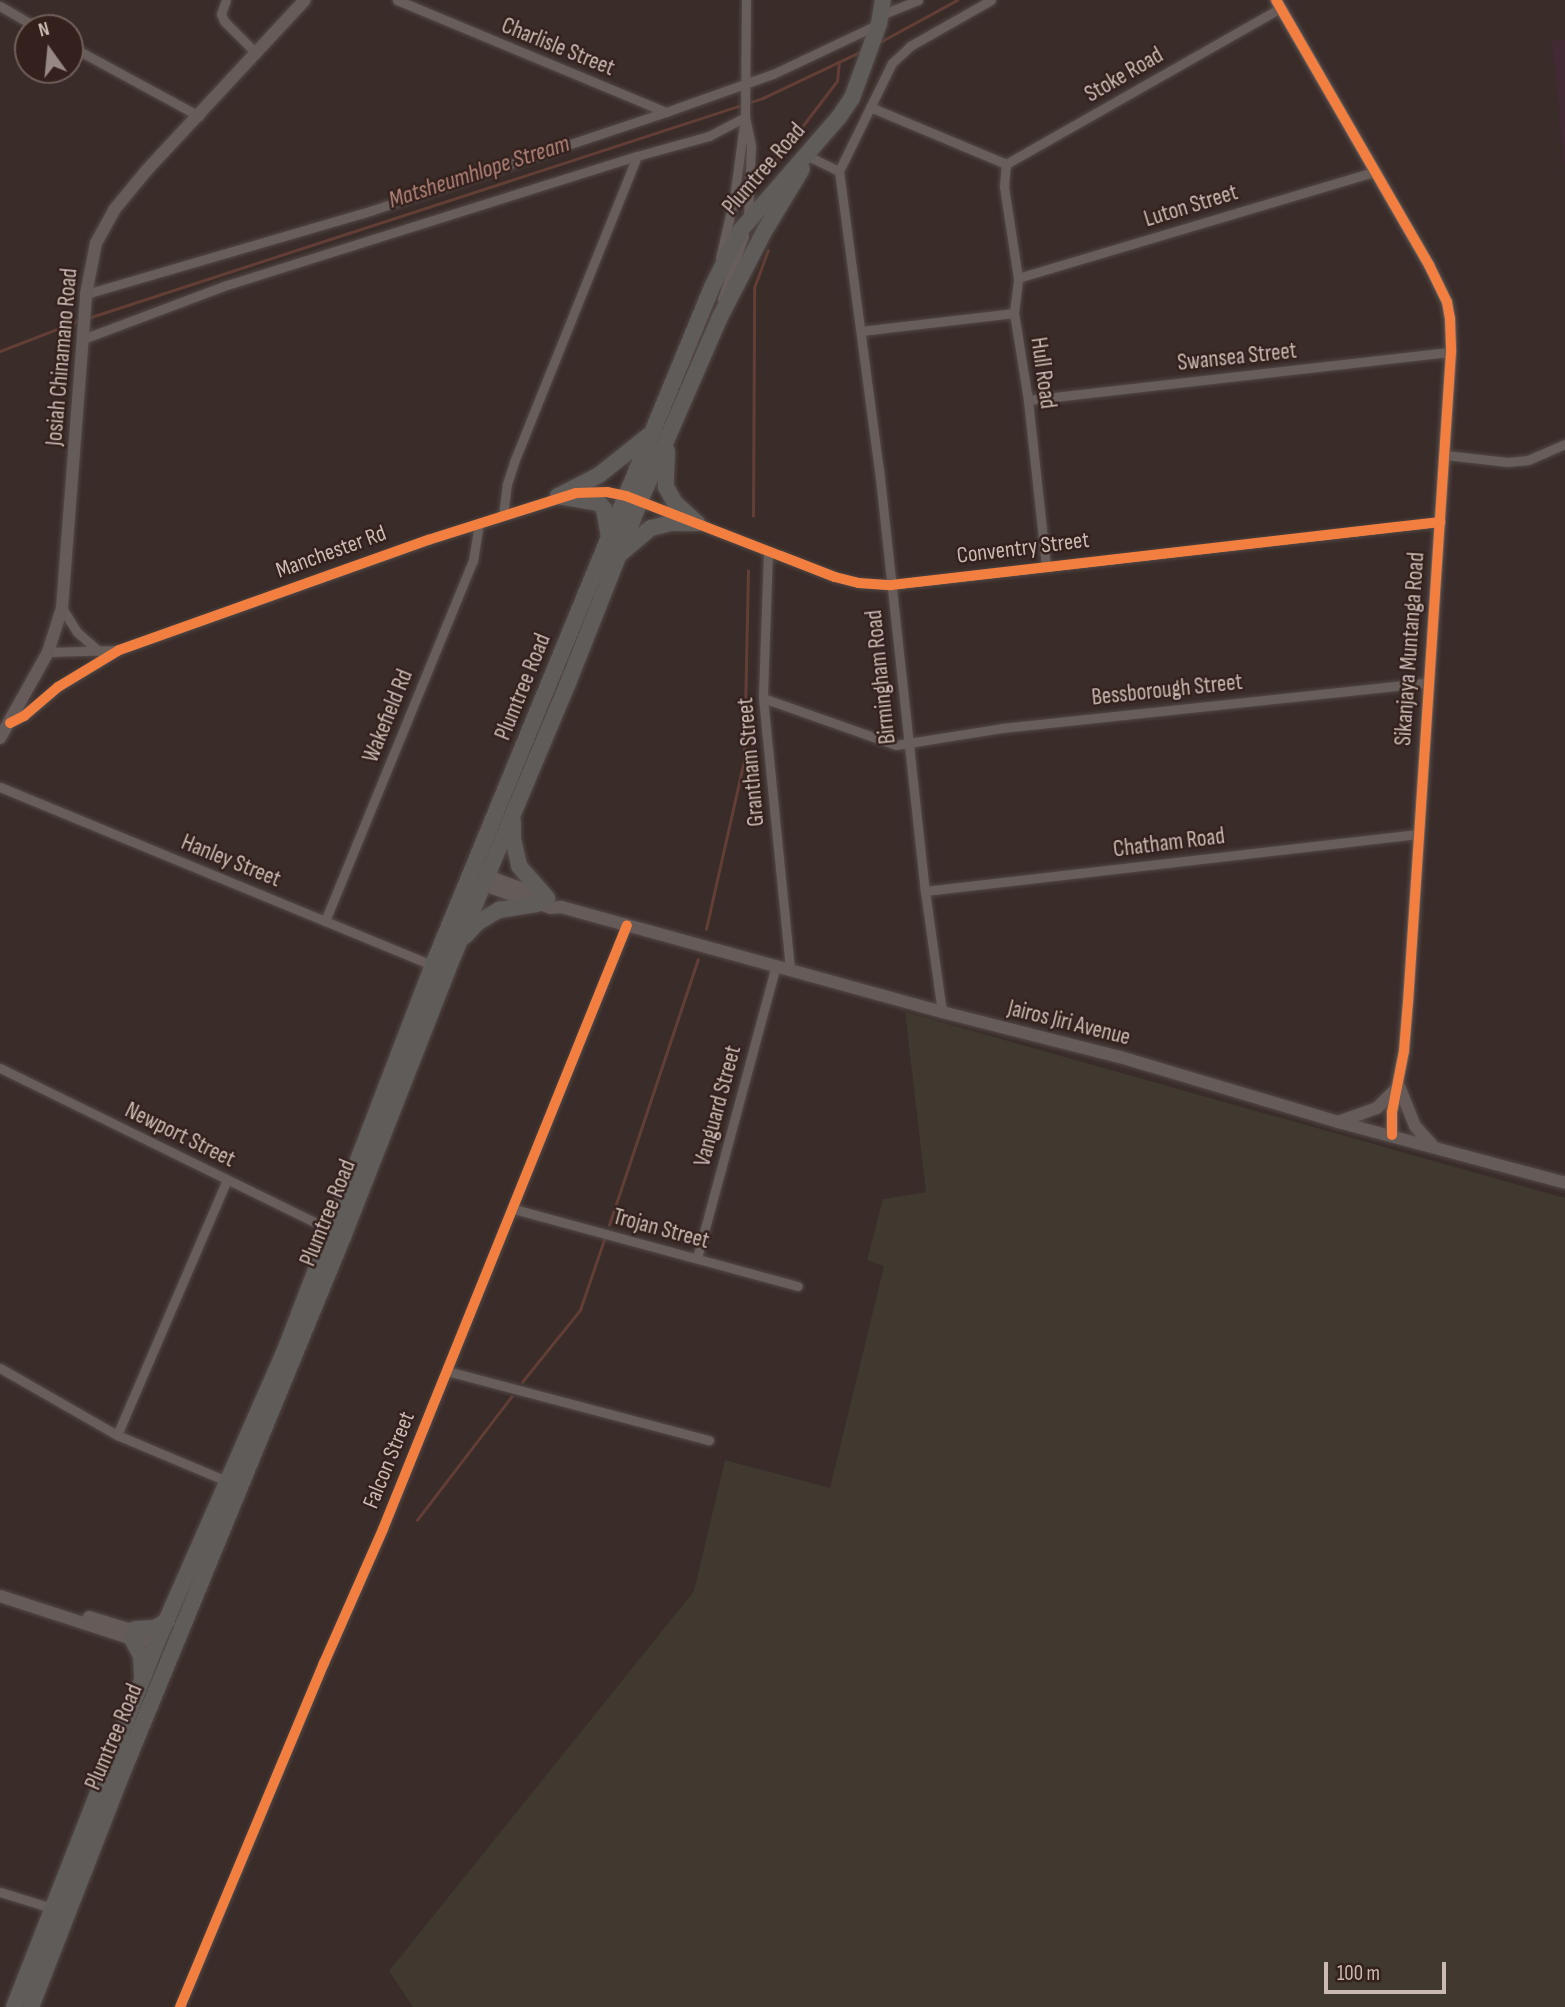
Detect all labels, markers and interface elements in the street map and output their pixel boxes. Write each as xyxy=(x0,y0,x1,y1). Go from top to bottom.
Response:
street label: Charlisle Street xyxy=(497,12,619,82)
north arrow xyxy=(14,14,84,84)
text: N xyxy=(36,18,52,43)
street label: Stoke Road xyxy=(1080,42,1168,108)
street label: Plumtree Road xyxy=(717,118,811,220)
water label: Matsheumhlope Stream xyxy=(385,129,573,215)
street label: Luton Street xyxy=(1141,179,1241,233)
street label: Josiah Chinamano Road xyxy=(40,267,84,447)
street label: Hull Road xyxy=(1024,336,1062,410)
street label: Swansea Street xyxy=(1176,337,1298,377)
street label: Manchester Rd xyxy=(272,519,390,585)
street label: Conventry Street xyxy=(955,526,1091,570)
street label: Sikanjaya Muntanga Road xyxy=(1389,551,1431,747)
street label: Birmingham Road xyxy=(860,609,902,745)
street label: Plumtree Road xyxy=(489,630,557,744)
street label: Wakefield Rd xyxy=(357,666,419,766)
street label: Bessborough Street xyxy=(1090,668,1244,712)
street label: Grantham Street xyxy=(732,696,770,828)
street label: Chatham Road xyxy=(1112,822,1226,864)
street label: Hanley Street xyxy=(177,829,285,893)
street label: Jairos Jiri Avenue xyxy=(1005,994,1133,1052)
street label: Vanguard Street xyxy=(689,1043,747,1169)
street label: Newport Street xyxy=(120,1097,240,1173)
street label: Plumtree Road xyxy=(294,1156,362,1270)
street label: Trojan Street xyxy=(610,1203,712,1255)
street label: Falcon Street xyxy=(357,1407,421,1513)
street label: Plumtree Road xyxy=(79,1680,149,1794)
scale bar xyxy=(1327,1948,1450,1992)
text: 100 m xyxy=(1337,1961,1380,1986)

